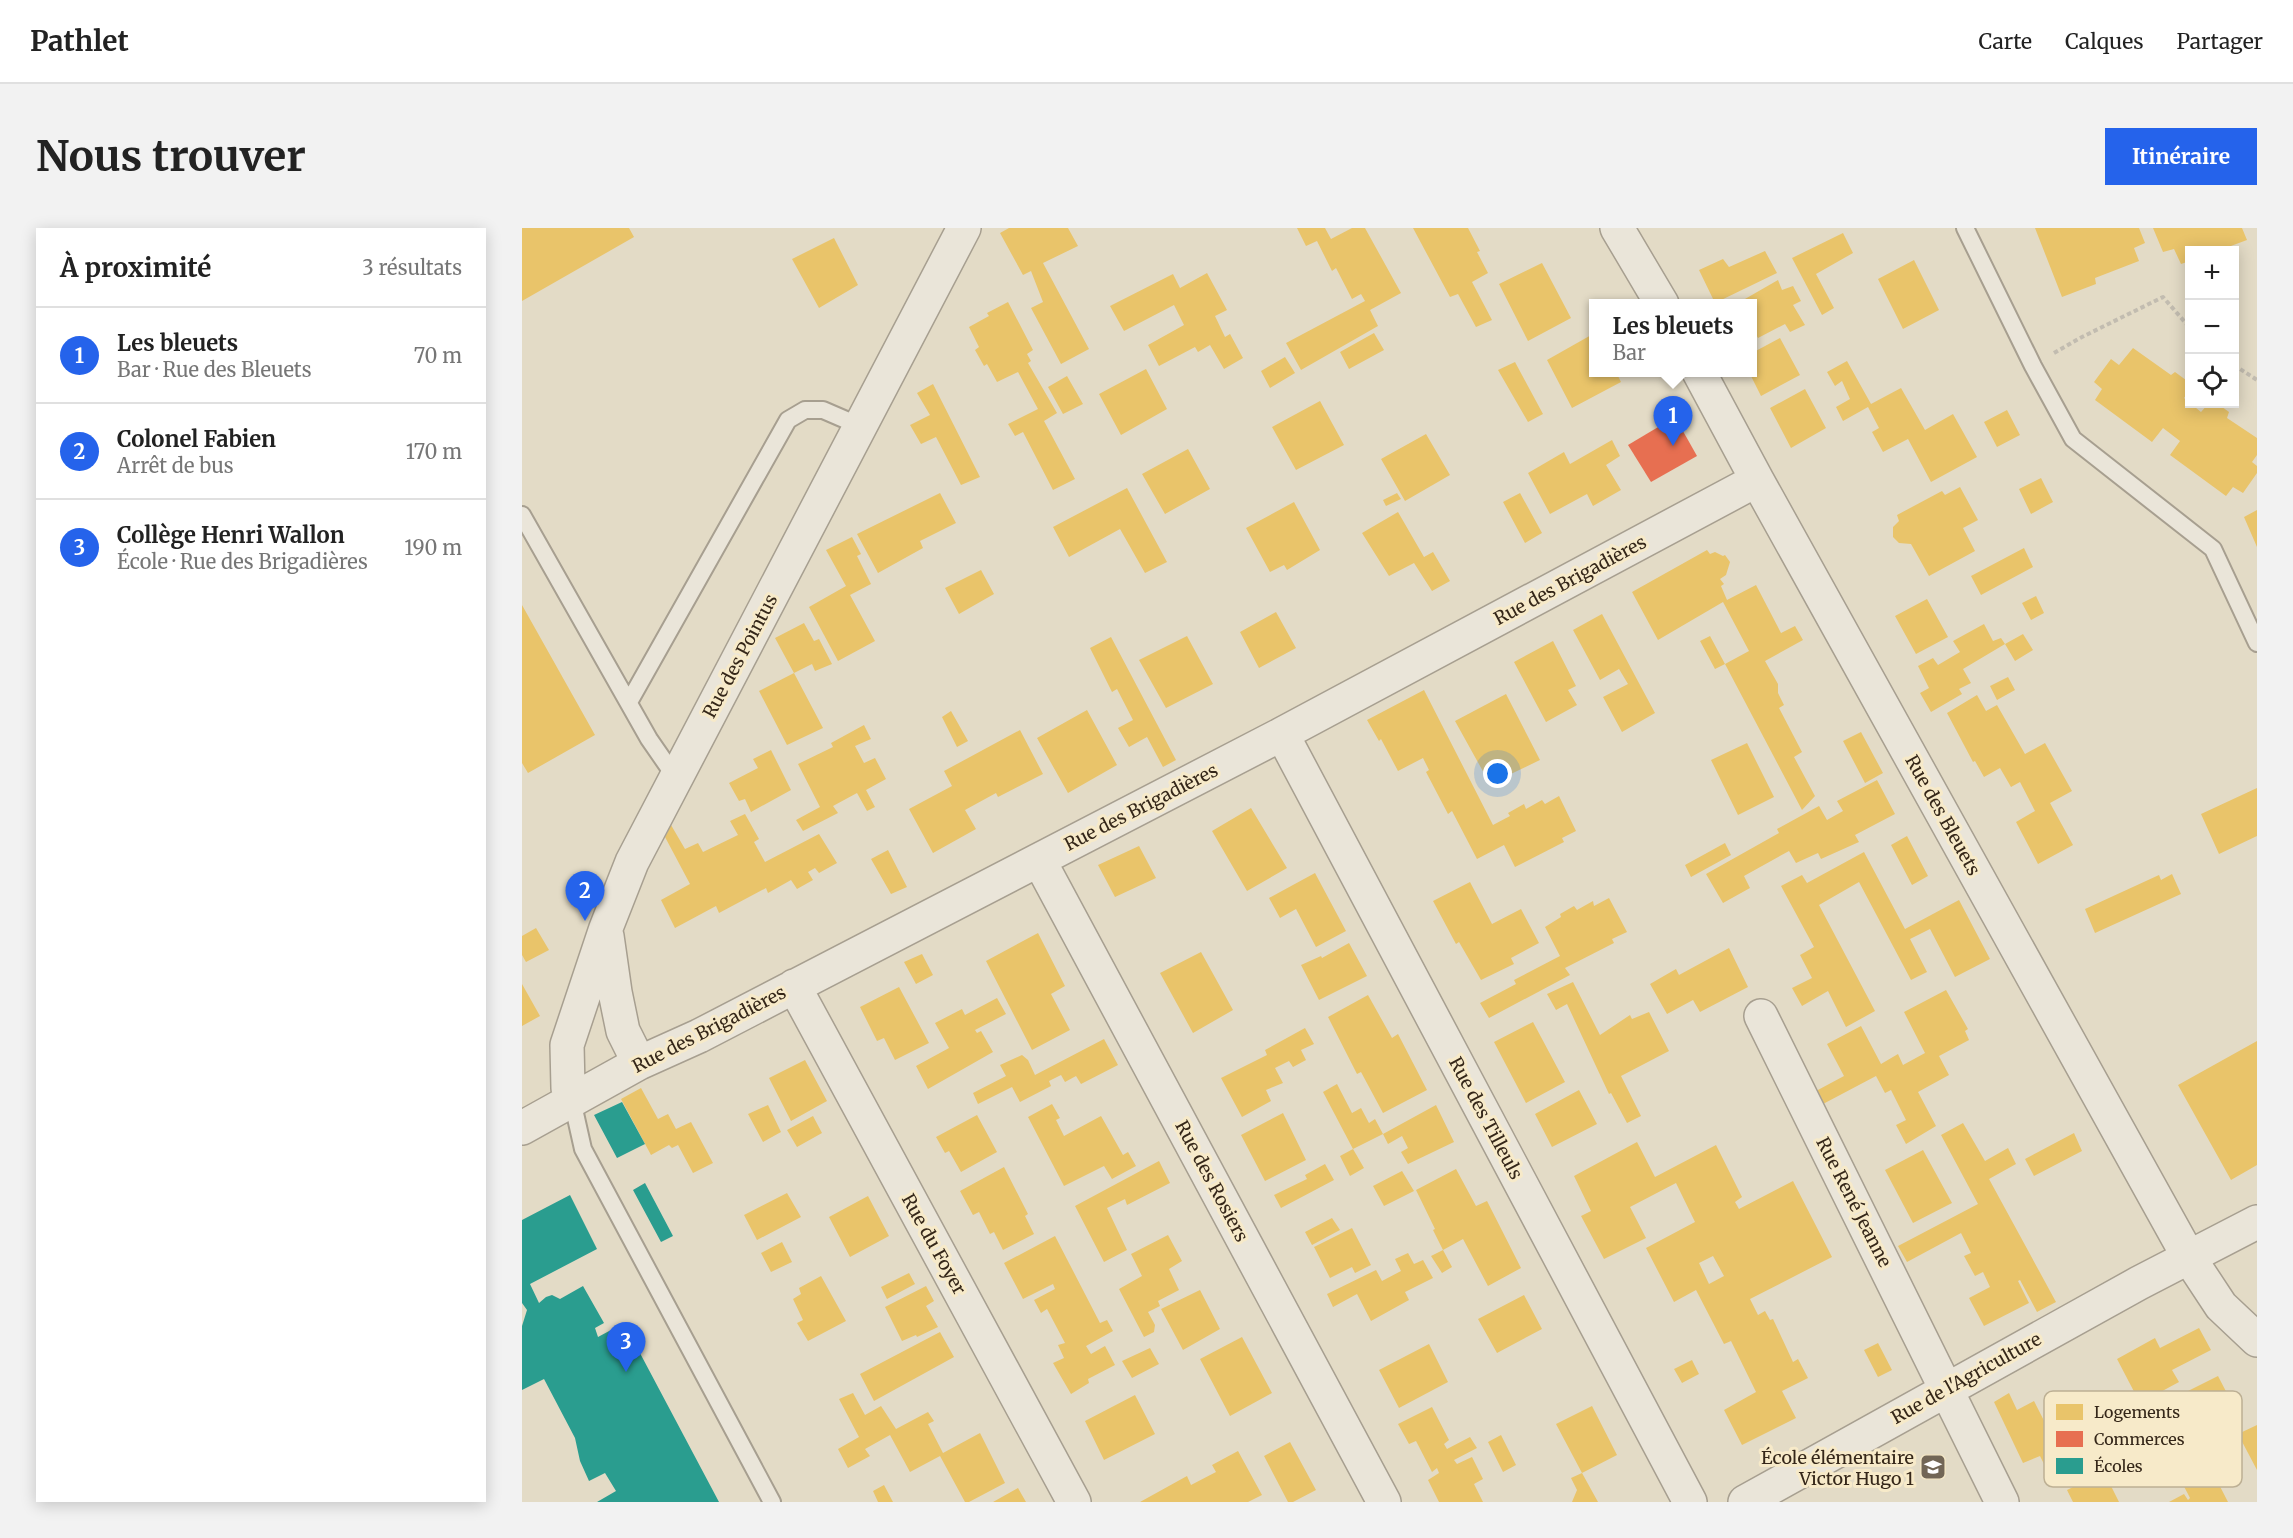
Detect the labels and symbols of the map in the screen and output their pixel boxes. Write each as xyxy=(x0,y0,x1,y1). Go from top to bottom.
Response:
pin: 1 xyxy=(1654,396,1692,446)
street label: Rue des Brigadières xyxy=(1490,530,1650,630)
street label: Rue des Pointus xyxy=(698,590,782,722)
street label: Rue des Bleuets xyxy=(1900,751,1986,879)
street label: Rue des Brigadières xyxy=(1060,758,1222,856)
your location xyxy=(1483,759,1512,788)
pin: 2 xyxy=(566,872,604,921)
street label: Rue des Brigadières xyxy=(628,980,790,1078)
street label: Rue des Tilleuls xyxy=(1444,1053,1528,1183)
street label: Rue des Rosiers xyxy=(1170,1116,1254,1246)
street label: Rue René Jeanne xyxy=(1811,1133,1897,1271)
street label: Rue du Foyer xyxy=(897,1189,971,1299)
pin: 3 xyxy=(606,1322,646,1372)
street label: Rue de l'Agriculture xyxy=(1887,1327,2045,1429)
legend xyxy=(2044,1391,2242,1487)
text: Logements xyxy=(2094,1402,2180,1422)
text: Commerces xyxy=(2094,1429,2185,1449)
place label: École élémentaire Victor Hugo 1 xyxy=(1761,1446,1914,1490)
school or university icon: École élémentaire Victor Hugo 1 xyxy=(1918,1452,1948,1482)
text: Écoles xyxy=(2094,1456,2143,1476)

